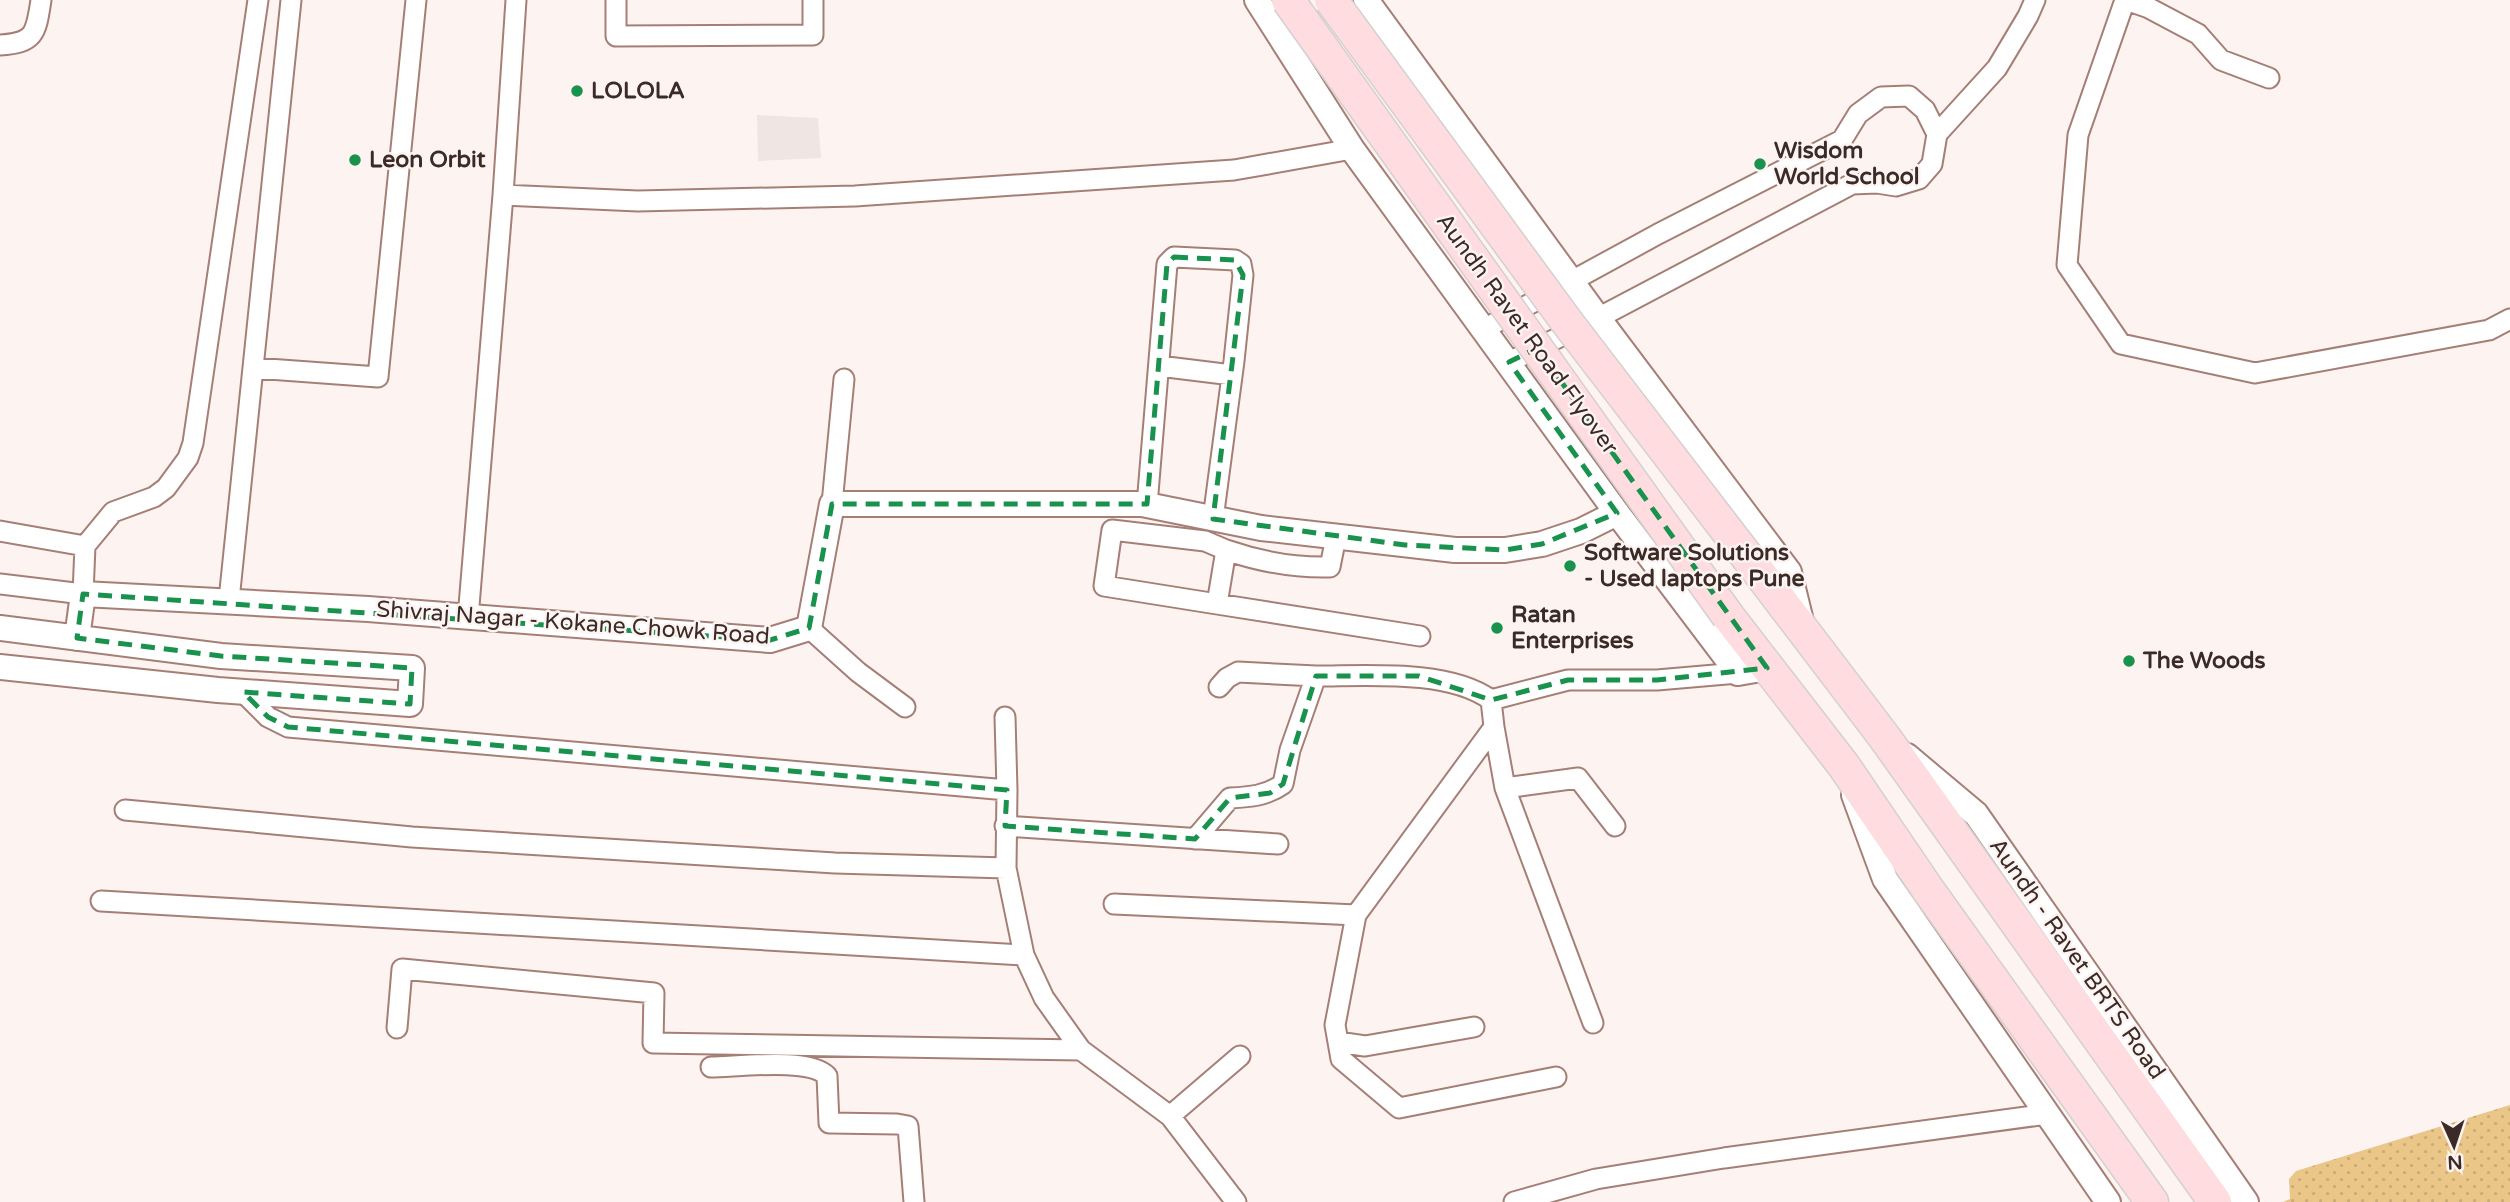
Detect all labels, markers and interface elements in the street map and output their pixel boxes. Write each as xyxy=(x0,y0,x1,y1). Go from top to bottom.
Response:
place label: LOLOLA xyxy=(591,77,685,105)
marker: LOLOLA xyxy=(569,83,585,99)
place label: Wisdom World School xyxy=(1774,137,1919,191)
place label: Leon Orbit xyxy=(369,146,486,174)
marker: Leon Orbit xyxy=(347,152,363,168)
marker: Wisdom World School xyxy=(1752,156,1768,172)
street label: Aundh Ravet Road Flyover xyxy=(1430,208,1624,460)
place label: Software Solutions - Used laptops Pune xyxy=(1584,539,1805,593)
marker: Software Solutions - Used laptops Pune xyxy=(1562,558,1578,574)
street label: Shivraj Nagar - Kokane Chowk Road xyxy=(375,595,771,651)
place label: Ratan Enterprises xyxy=(1511,601,1634,655)
marker: Ratan Enterprises xyxy=(1489,620,1505,636)
place label: The Woods xyxy=(2142,647,2266,675)
marker: The Woods xyxy=(2121,653,2137,669)
street label: Aundh - Ravet BRTS Road xyxy=(1983,833,2171,1085)
north arrow xyxy=(2419,1111,2489,1181)
text: N xyxy=(2447,1151,2463,1173)

